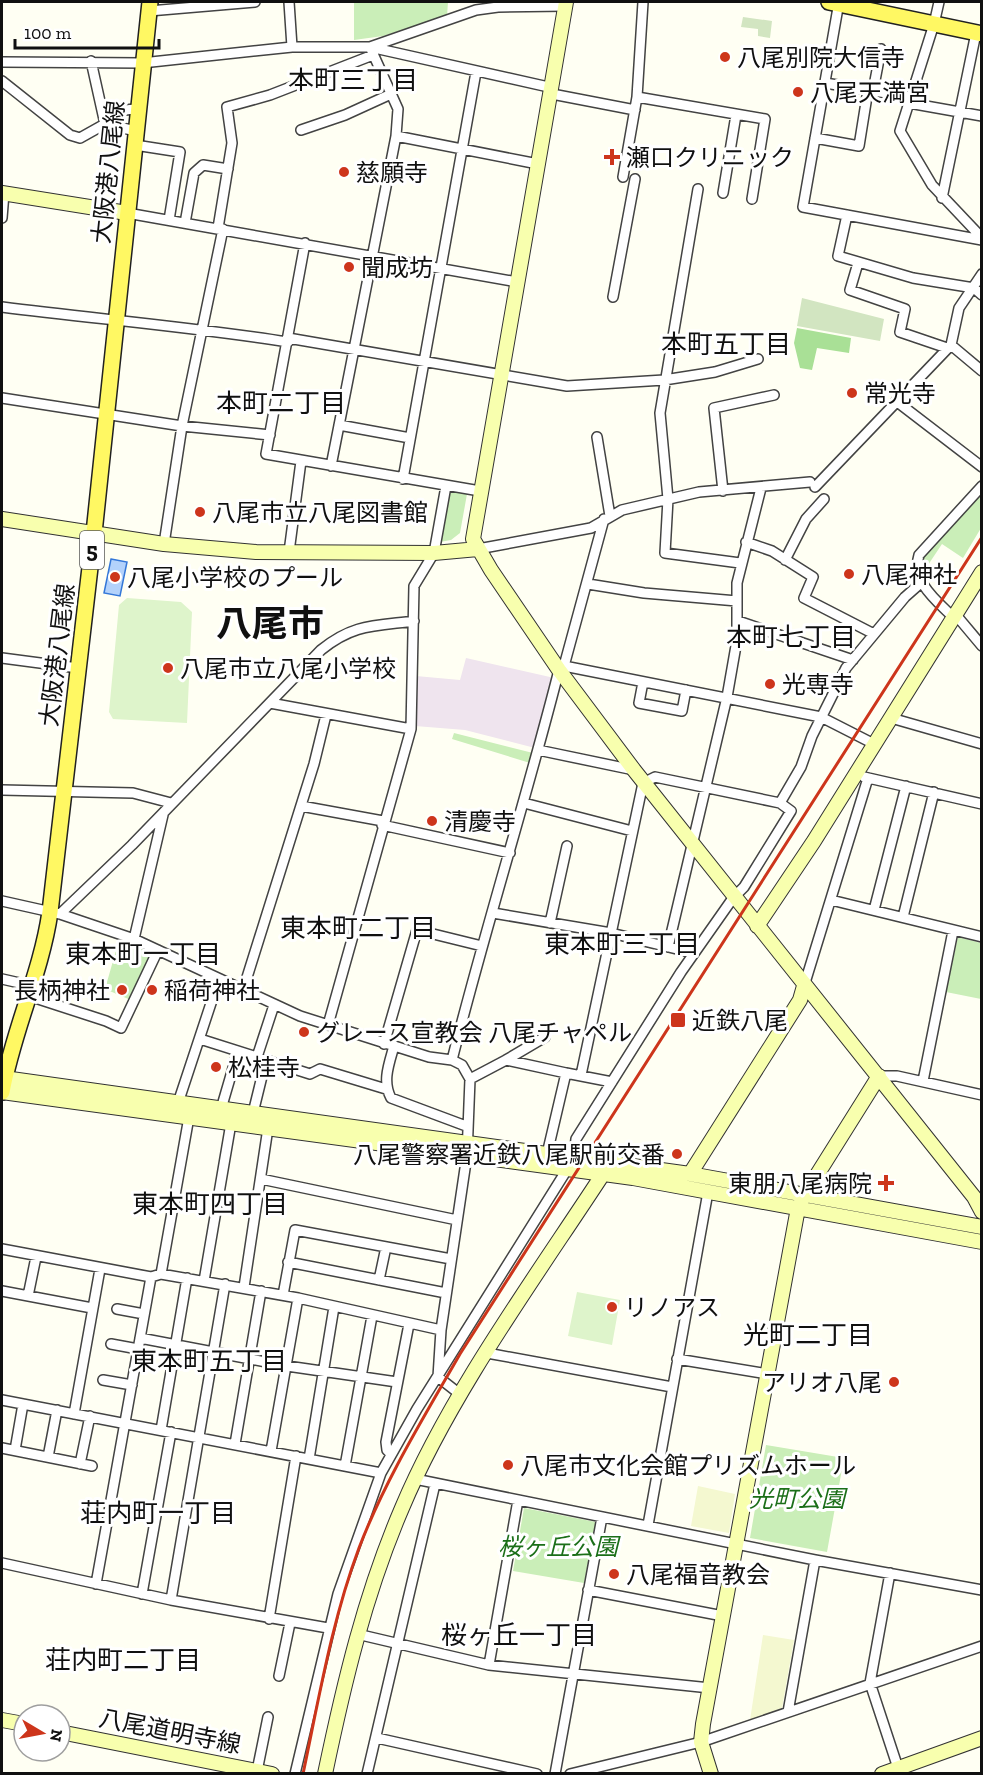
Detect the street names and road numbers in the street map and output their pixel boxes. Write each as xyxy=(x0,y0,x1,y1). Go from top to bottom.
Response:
street label: 大阪港八尾線 xyxy=(86,99,130,245)
road number: 5 xyxy=(80,531,104,569)
street label: 大阪港八尾線 xyxy=(34,582,80,728)
street label: 八尾道明寺線 xyxy=(97,1703,243,1759)

